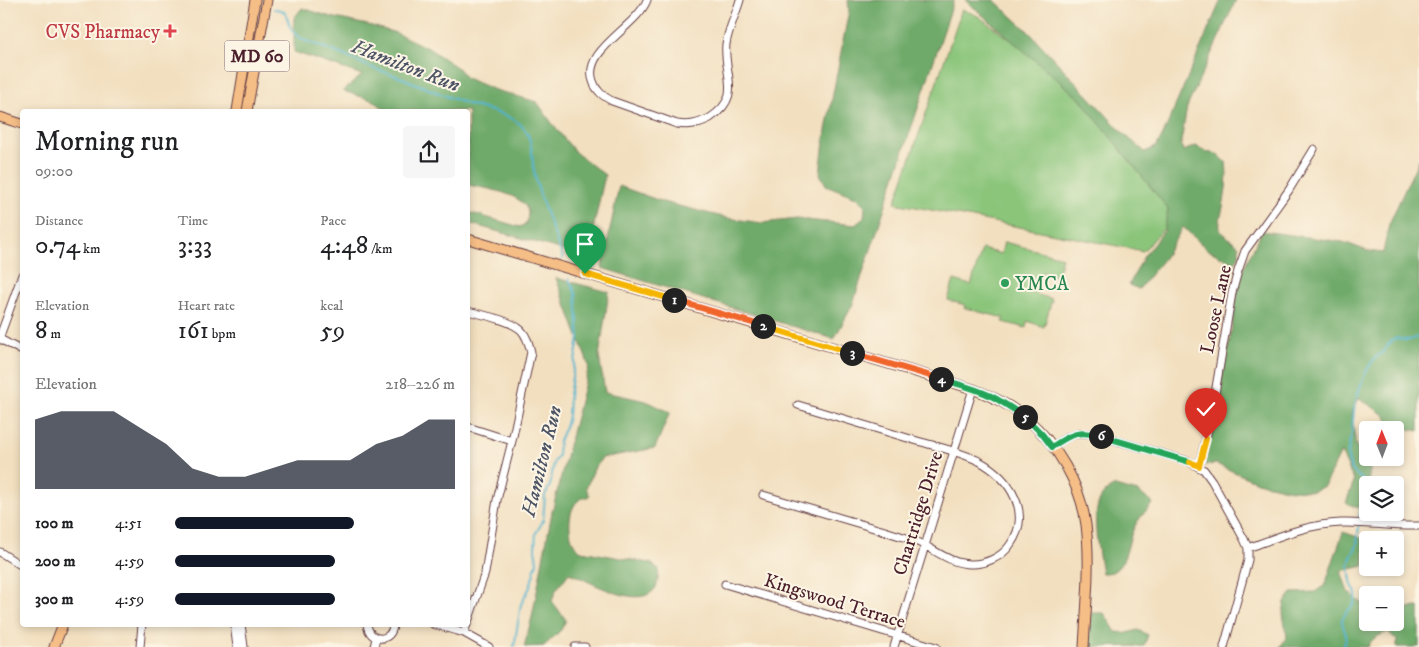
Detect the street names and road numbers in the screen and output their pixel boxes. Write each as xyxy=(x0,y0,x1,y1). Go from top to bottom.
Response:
road number: MD 60 xyxy=(224,40,290,72)
street label: Loose Lane xyxy=(1196,263,1237,356)
street label: Chartridge Drive xyxy=(889,448,948,578)
street label: Kingswood Terrace xyxy=(761,569,908,634)

